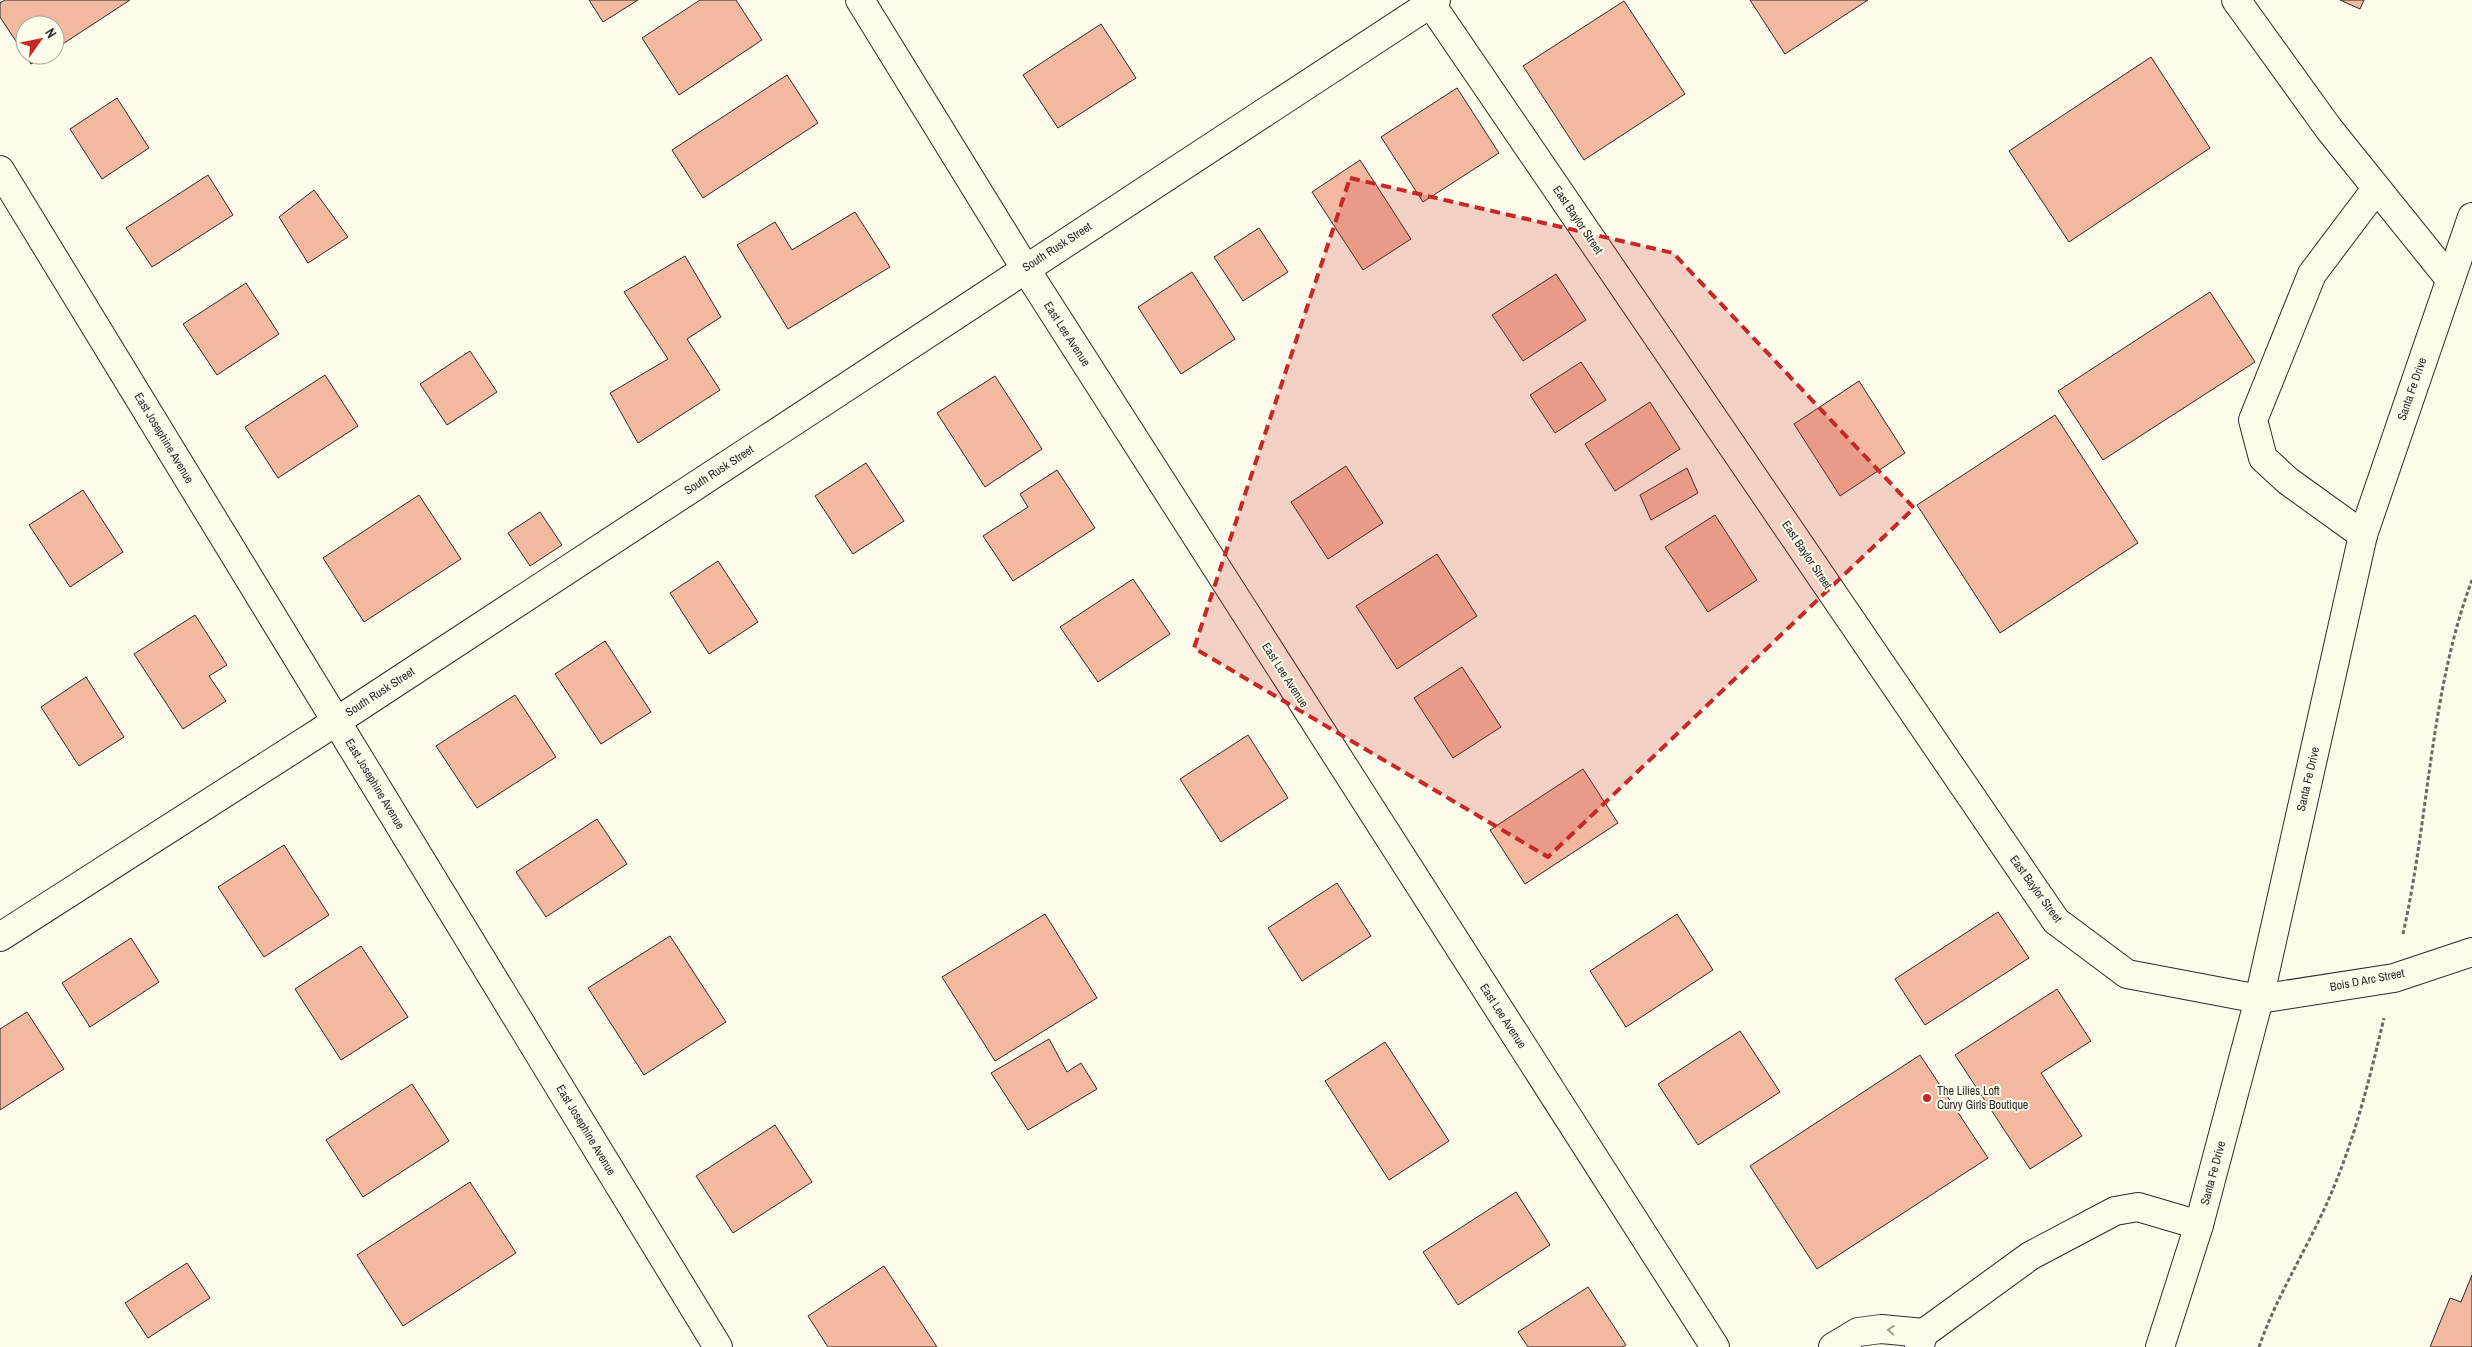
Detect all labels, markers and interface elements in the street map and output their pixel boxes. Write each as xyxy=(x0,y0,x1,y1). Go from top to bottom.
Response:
north arrow xyxy=(15,15,65,65)
text: N xyxy=(41,25,61,41)
street label: East Baylor Street xyxy=(1549,183,1607,258)
street label: South Rusk Street xyxy=(1019,218,1095,275)
street label: East Lee Avenue xyxy=(1040,299,1094,369)
street label: Santa Fe Drive xyxy=(2394,355,2430,423)
street label: East Josephine Avenue xyxy=(131,390,197,486)
street label: South Rusk Street xyxy=(681,441,757,498)
street label: East Baylor Street xyxy=(1778,518,1836,593)
street label: East Lee Avenue xyxy=(1258,640,1312,710)
street label: South Rusk Street xyxy=(342,663,418,720)
street label: East Josephine Avenue xyxy=(342,736,408,832)
street label: Santa Fe Drive xyxy=(2293,745,2323,813)
street label: East Baylor Street xyxy=(2006,852,2066,926)
street label: Bois D Arc Street xyxy=(2328,965,2406,995)
street label: East Lee Avenue xyxy=(1476,981,1530,1051)
street label: East Josephine Avenue xyxy=(553,1082,619,1178)
place label: The Lilies Loft Curvy Girls Boutique xyxy=(1937,1083,2028,1113)
marker: The Lilies Loft Curvy Girls Boutique xyxy=(1921,1092,1933,1104)
street label: Santa Fe Drive xyxy=(2197,1139,2229,1207)
one-way arrow xyxy=(1886,1325,1894,1336)

